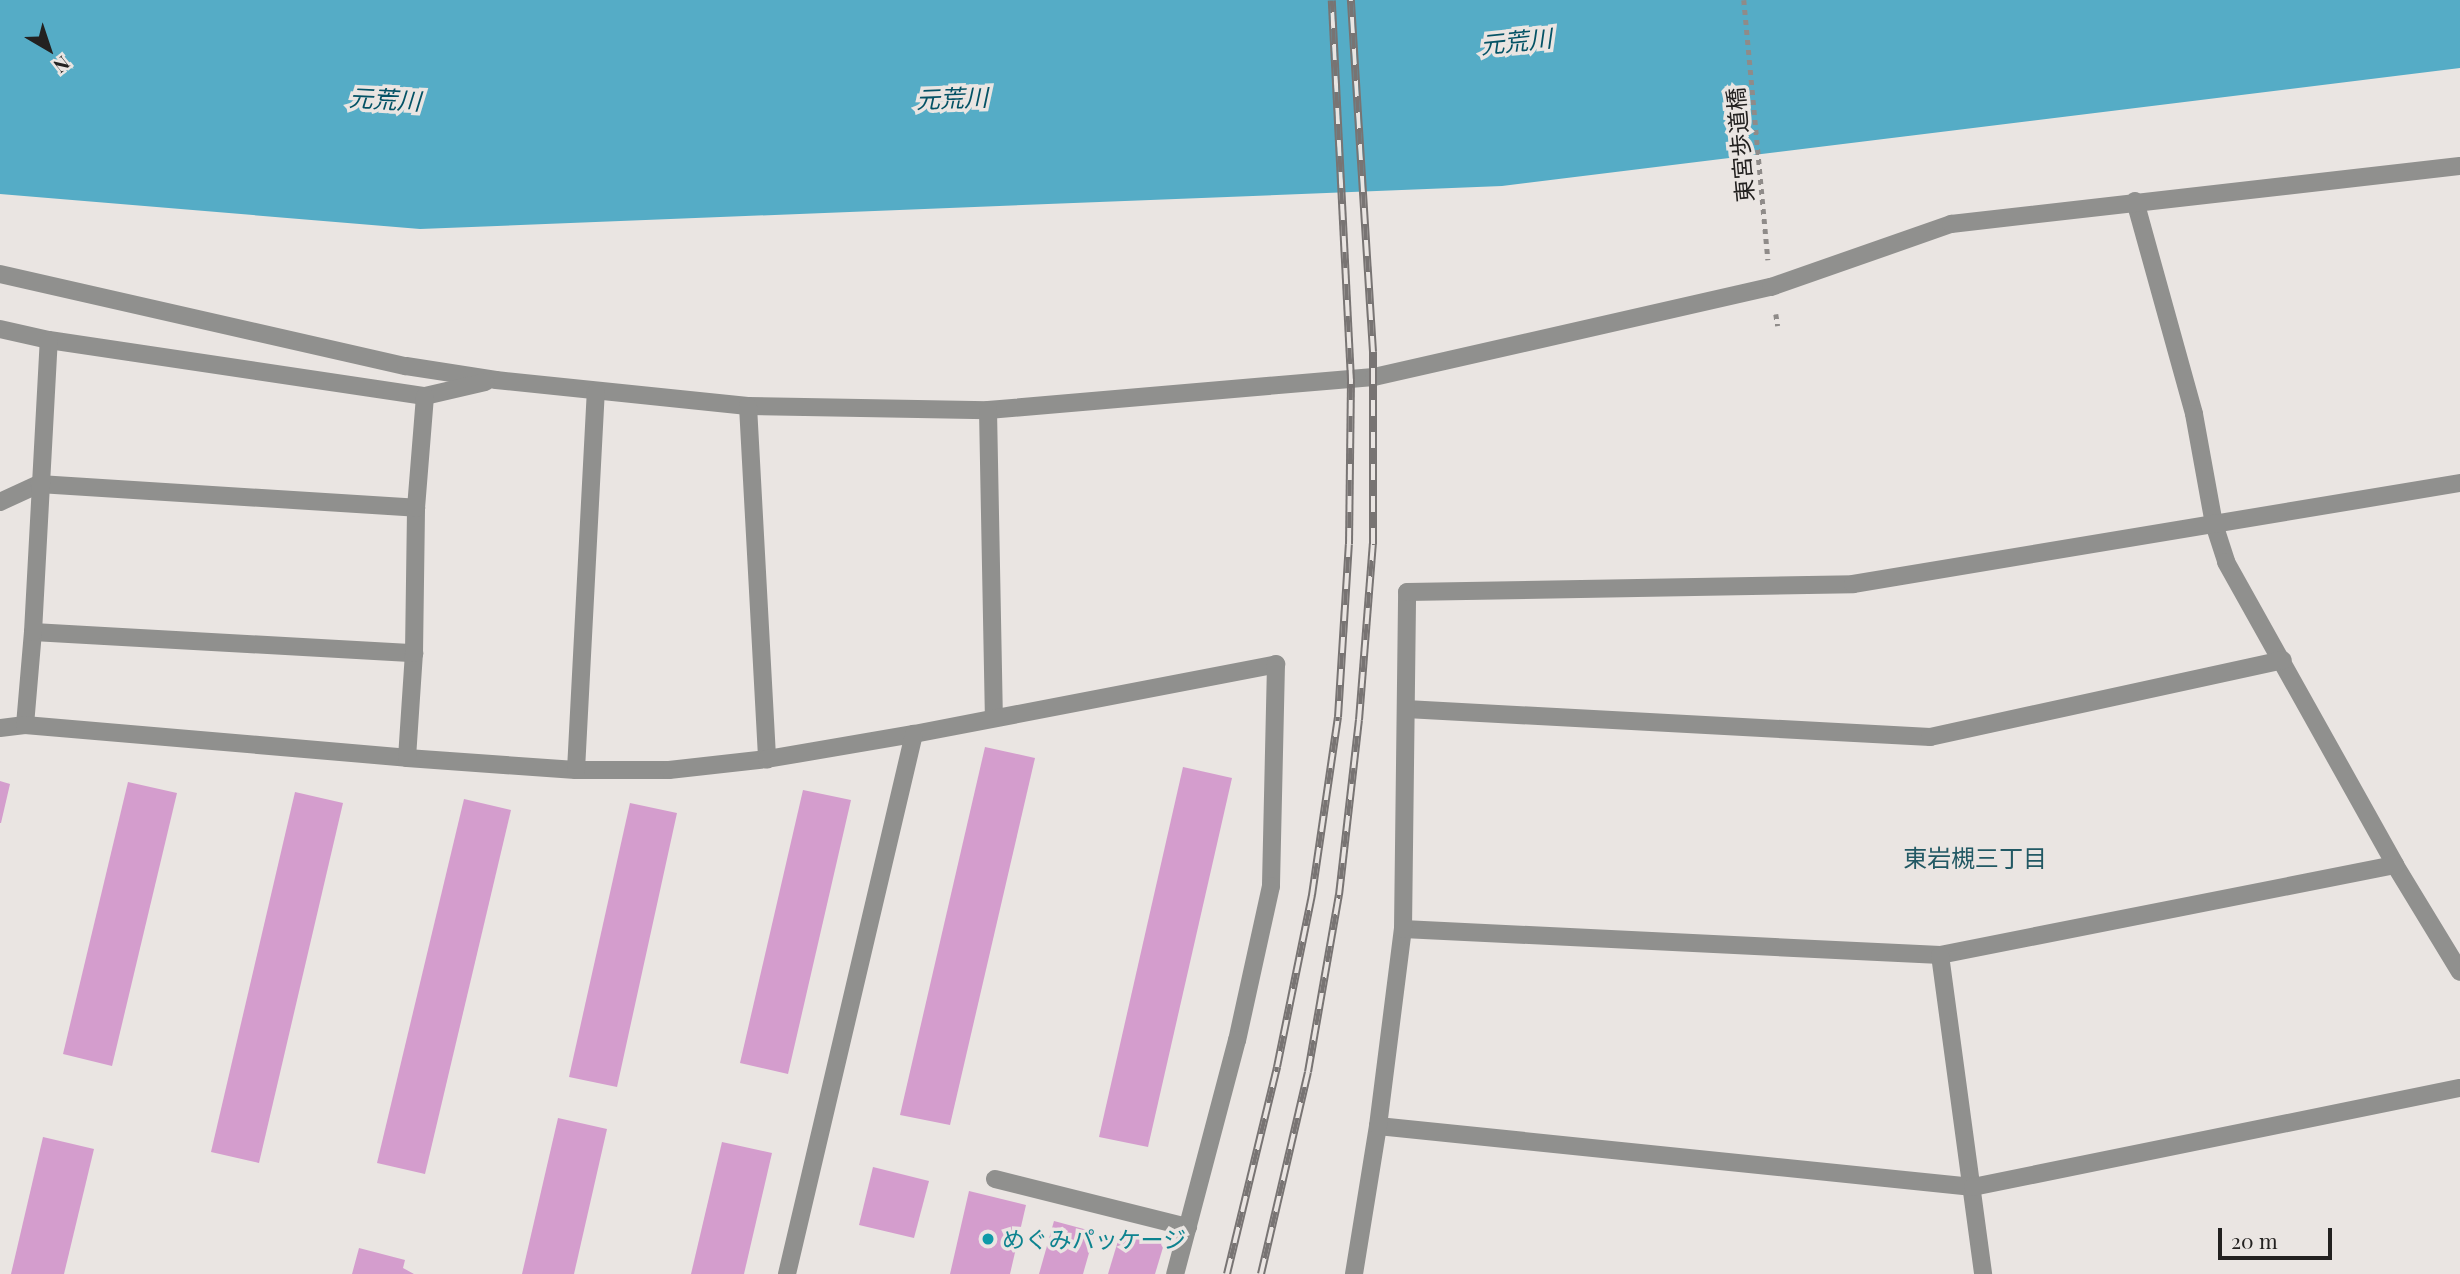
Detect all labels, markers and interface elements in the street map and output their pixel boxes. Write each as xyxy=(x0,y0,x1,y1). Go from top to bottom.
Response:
north arrow xyxy=(14,14,84,84)
water label: 元荒川 xyxy=(1479,23,1553,59)
text: N xyxy=(49,51,76,80)
water label: 元荒川 xyxy=(916,82,988,114)
water label: 元荒川 xyxy=(348,83,422,115)
street label: 東宮歩道橋 xyxy=(1721,87,1759,203)
district label: 東岩槻三丁目 xyxy=(1903,844,2047,872)
scale bar xyxy=(2222,1214,2336,1258)
place label: めぐみパッケージ xyxy=(1002,1225,1186,1253)
text: 20 m xyxy=(2231,1226,2278,1254)
marker: めぐみパッケージ xyxy=(980,1231,996,1247)

